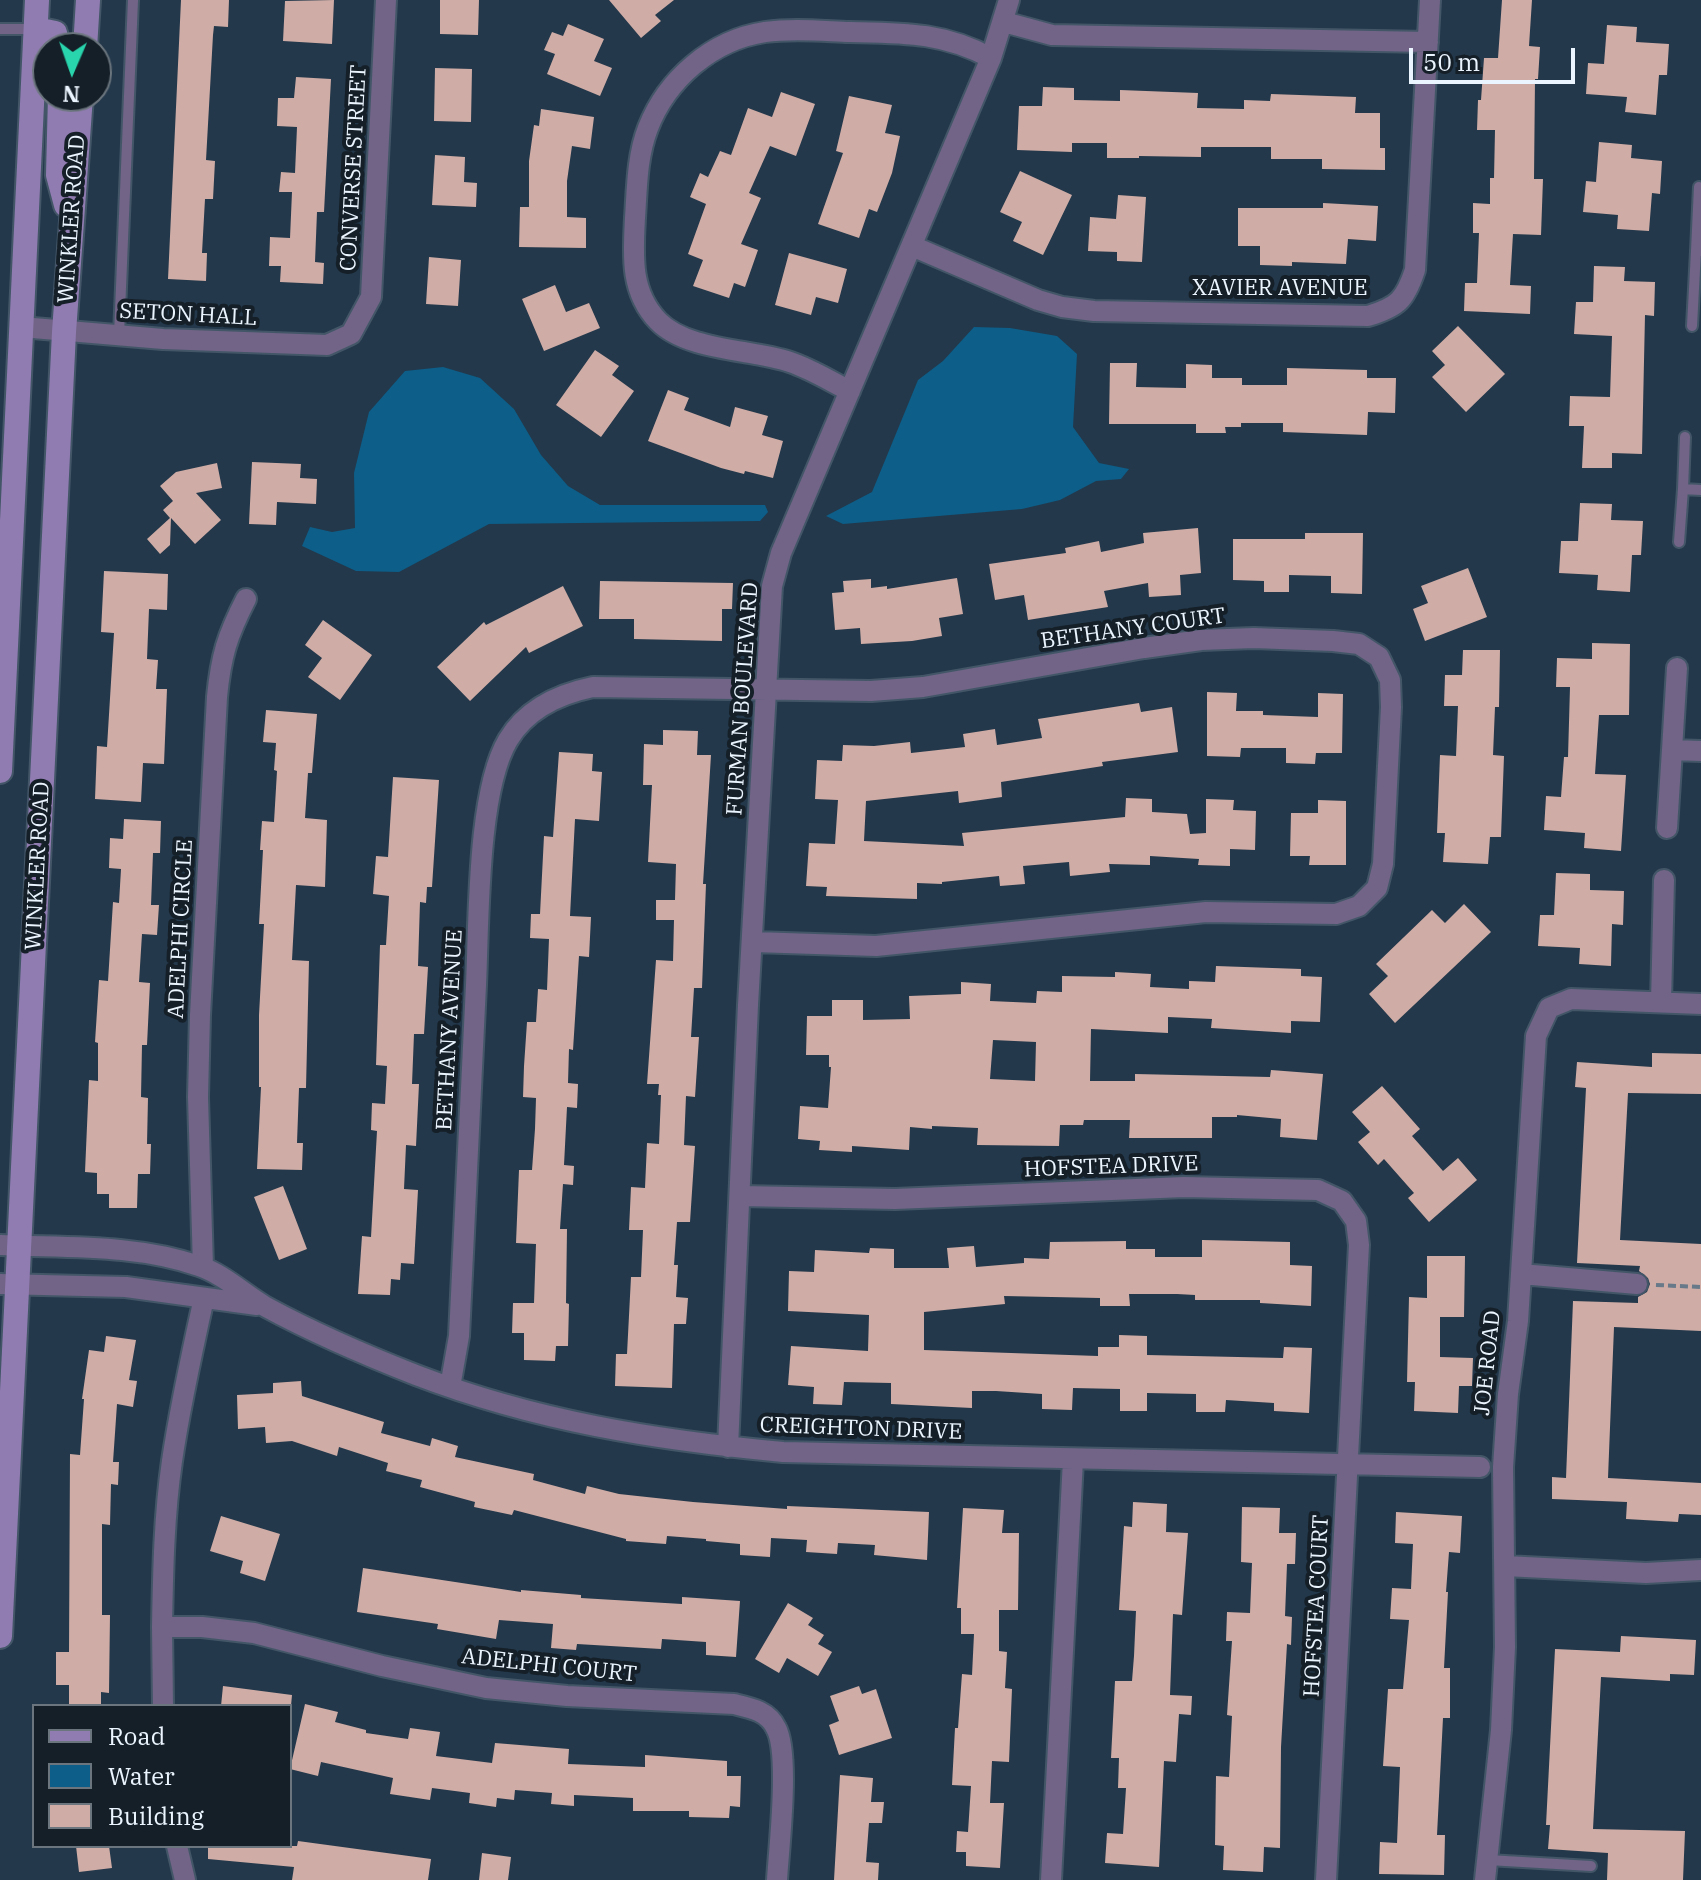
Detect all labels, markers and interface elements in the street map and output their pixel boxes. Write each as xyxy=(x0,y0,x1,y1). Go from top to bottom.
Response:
north arrow xyxy=(32,32,112,112)
scale bar xyxy=(1413,32,1579,82)
text: 50 m xyxy=(1423,46,1480,78)
street label: CONVERSE STREET xyxy=(335,64,373,272)
text: N xyxy=(62,80,80,109)
street label: WINKLER ROAD xyxy=(53,134,91,304)
street label: XAVIER AVENUE xyxy=(1192,276,1368,302)
street label: SETON HALL xyxy=(119,298,257,332)
street label: FURMAN BOULEVARD xyxy=(722,581,764,817)
street label: BETHANY COURT xyxy=(1039,603,1227,655)
street label: WINKLER ROAD xyxy=(20,781,56,951)
street label: ADELPHI CIRCLE xyxy=(163,839,199,1019)
street label: BETHANY AVENUE xyxy=(432,929,468,1131)
street label: HOFSTEA DRIVE xyxy=(1023,1151,1199,1183)
street label: JOE ROAD xyxy=(1469,1309,1507,1417)
street label: CREIGHTON DRIVE xyxy=(759,1412,963,1446)
street label: HOFSTEA COURT xyxy=(1299,1514,1335,1698)
street label: ADELPHI COURT xyxy=(460,1644,638,1688)
legend xyxy=(32,1704,292,1848)
text: Road xyxy=(108,1720,165,1752)
text: Water xyxy=(108,1760,175,1792)
text: Building xyxy=(108,1800,204,1832)

